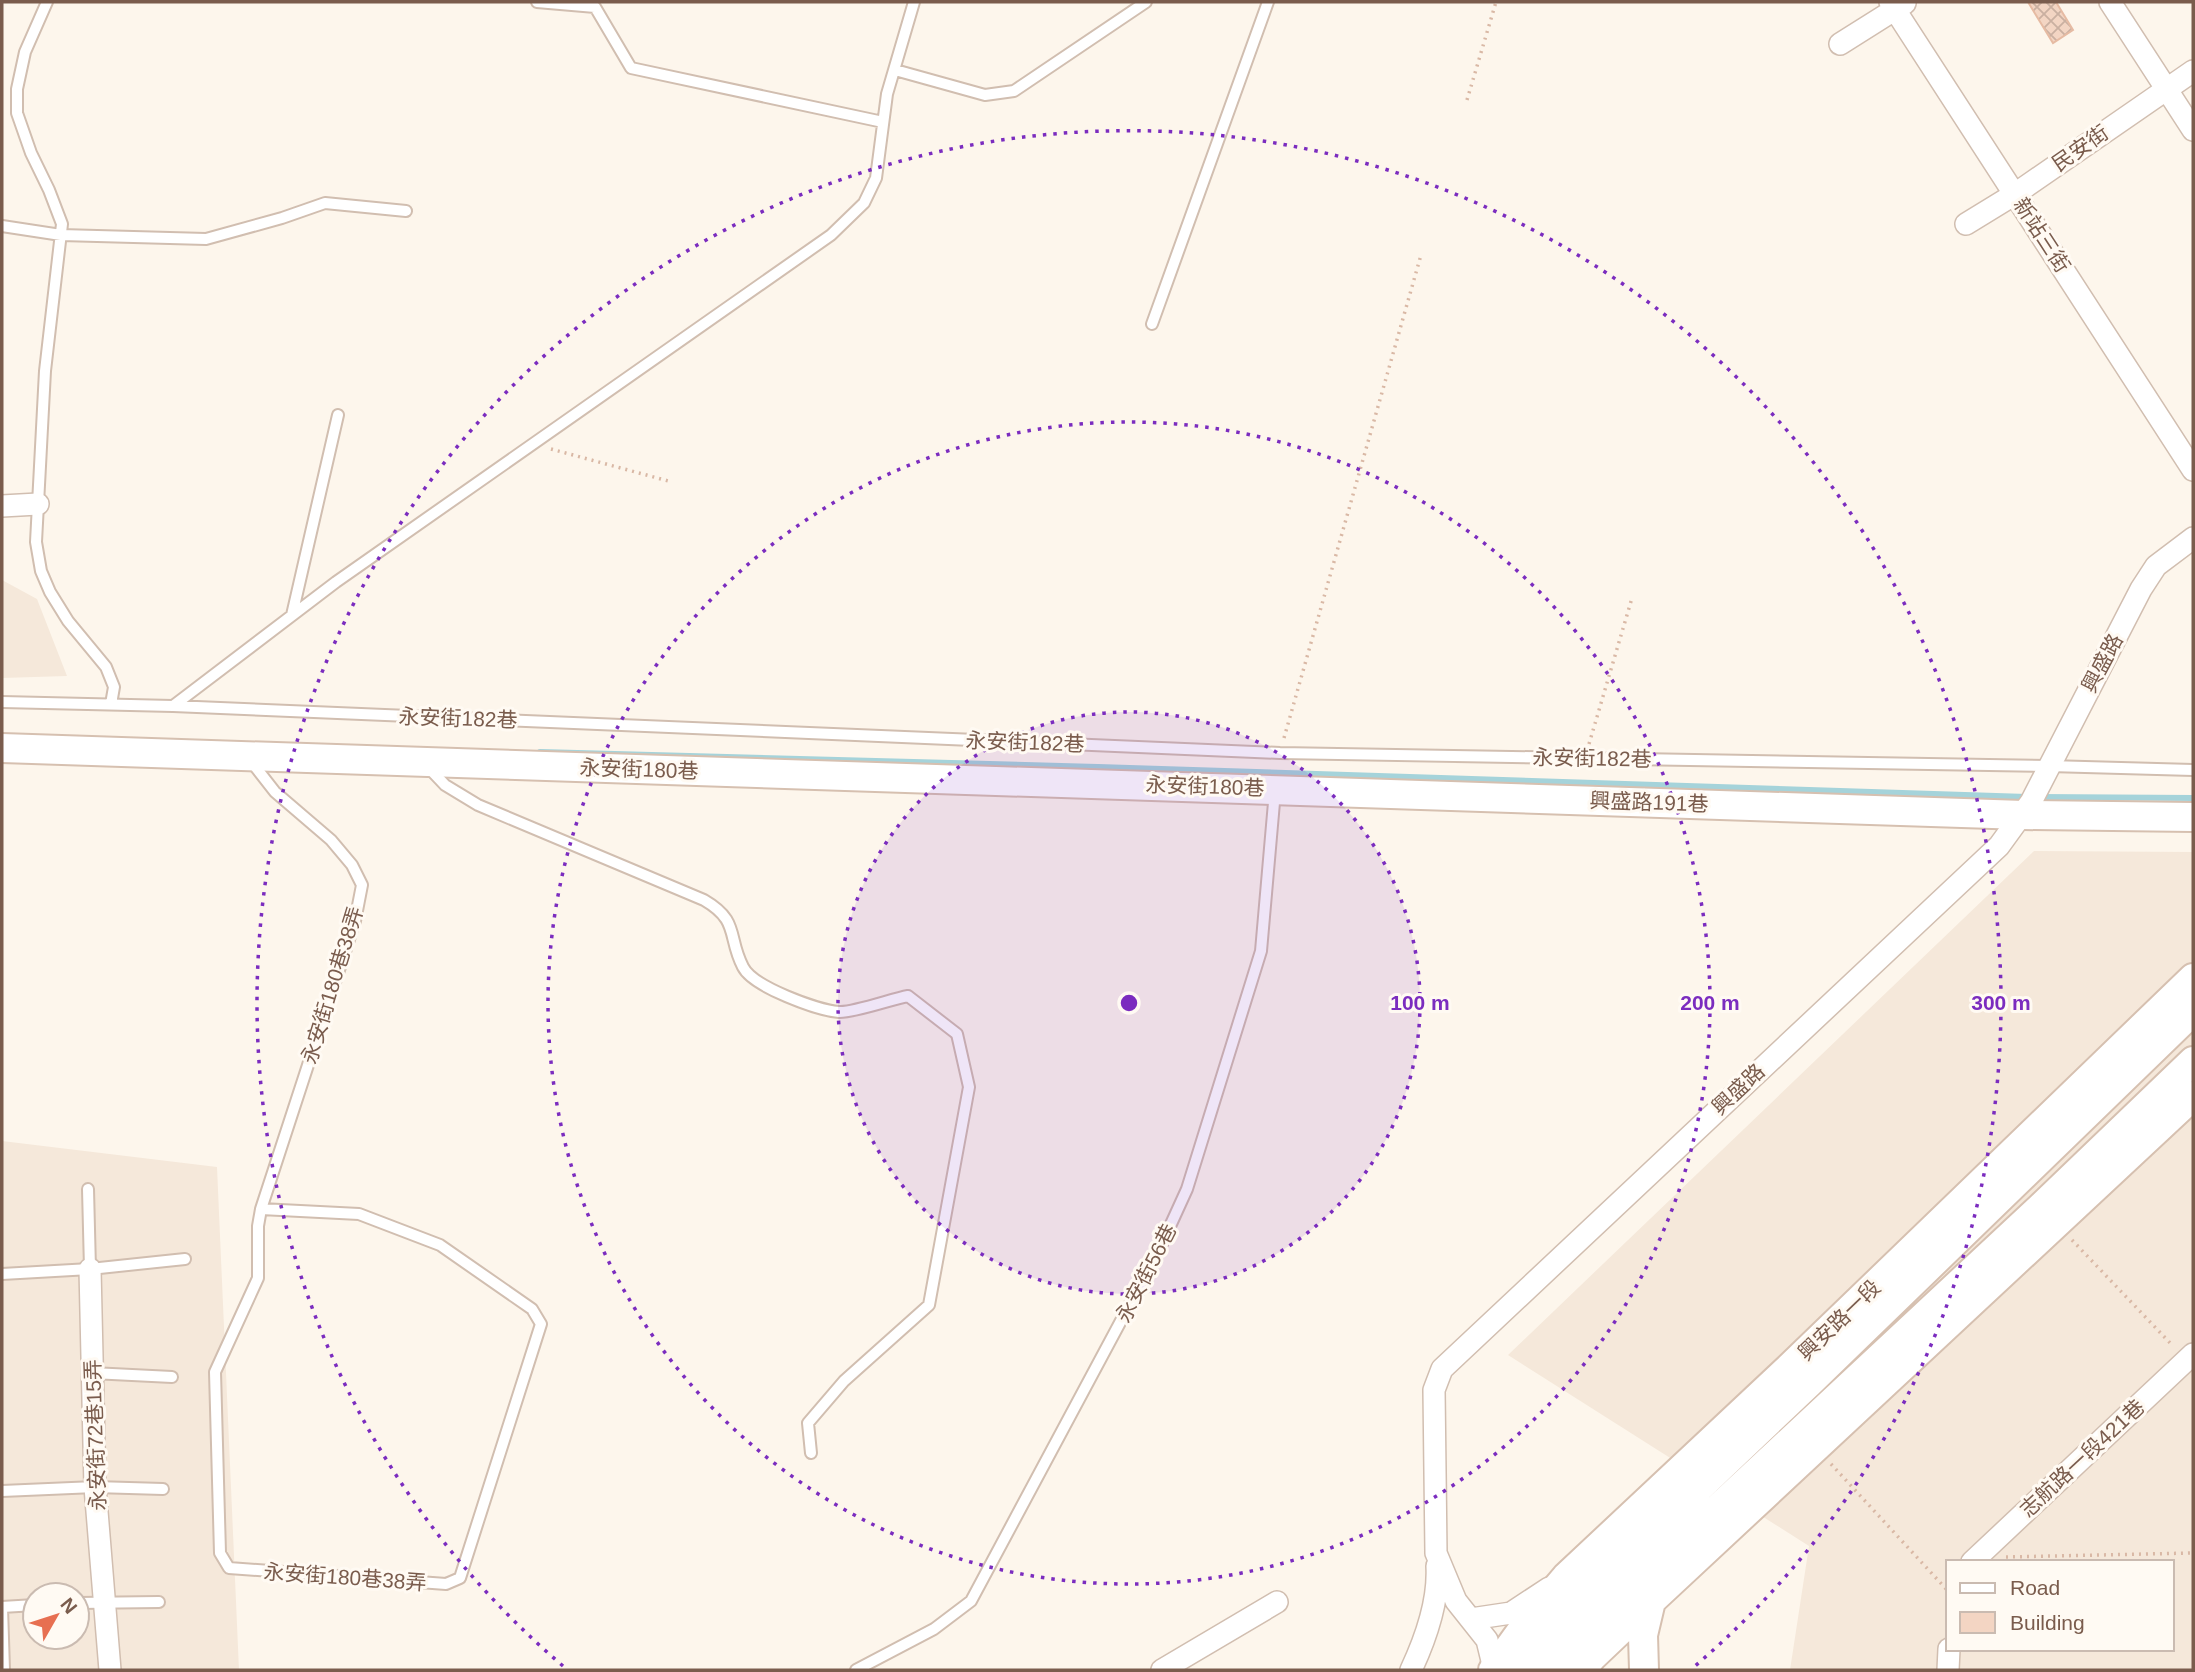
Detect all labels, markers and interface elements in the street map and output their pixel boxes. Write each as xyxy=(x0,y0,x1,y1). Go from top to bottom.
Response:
street label: 民安街 xyxy=(2048,121,2112,175)
street label: 新站三街 xyxy=(2009,194,2075,276)
street label: 興盛路 xyxy=(2077,630,2127,696)
street label: 永安街182巷 xyxy=(398,704,518,732)
street label: 永安街182巷 xyxy=(965,728,1085,756)
street label: 永安街182巷 xyxy=(1532,745,1652,771)
street label: 永安街180巷 xyxy=(579,755,699,783)
street label: 永安街180巷 xyxy=(1145,772,1265,800)
street label: 興盛路191巷 xyxy=(1589,788,1709,816)
street label: 永安街180巷38弄 xyxy=(297,904,367,1066)
centre of rings xyxy=(1117,991,1141,1015)
text: 100 m xyxy=(1390,991,1450,1014)
text: 200 m xyxy=(1680,991,1740,1014)
text: 300 m xyxy=(1971,991,2031,1014)
street label: 興盛路 xyxy=(1707,1059,1769,1119)
street label: 永安街56巷 xyxy=(1111,1220,1181,1326)
street label: 興安路一段 xyxy=(1793,1275,1885,1365)
street label: 永安街72巷15弄 xyxy=(81,1359,109,1511)
street label: 志航路一段421巷 xyxy=(2015,1395,2149,1521)
street label: 永安街180巷38弄 xyxy=(263,1560,427,1594)
legend xyxy=(1946,1560,2174,1651)
text: Road xyxy=(2010,1576,2060,1599)
north arrow xyxy=(21,1581,91,1651)
text: N xyxy=(56,1594,81,1618)
text: Building xyxy=(2010,1611,2085,1634)

